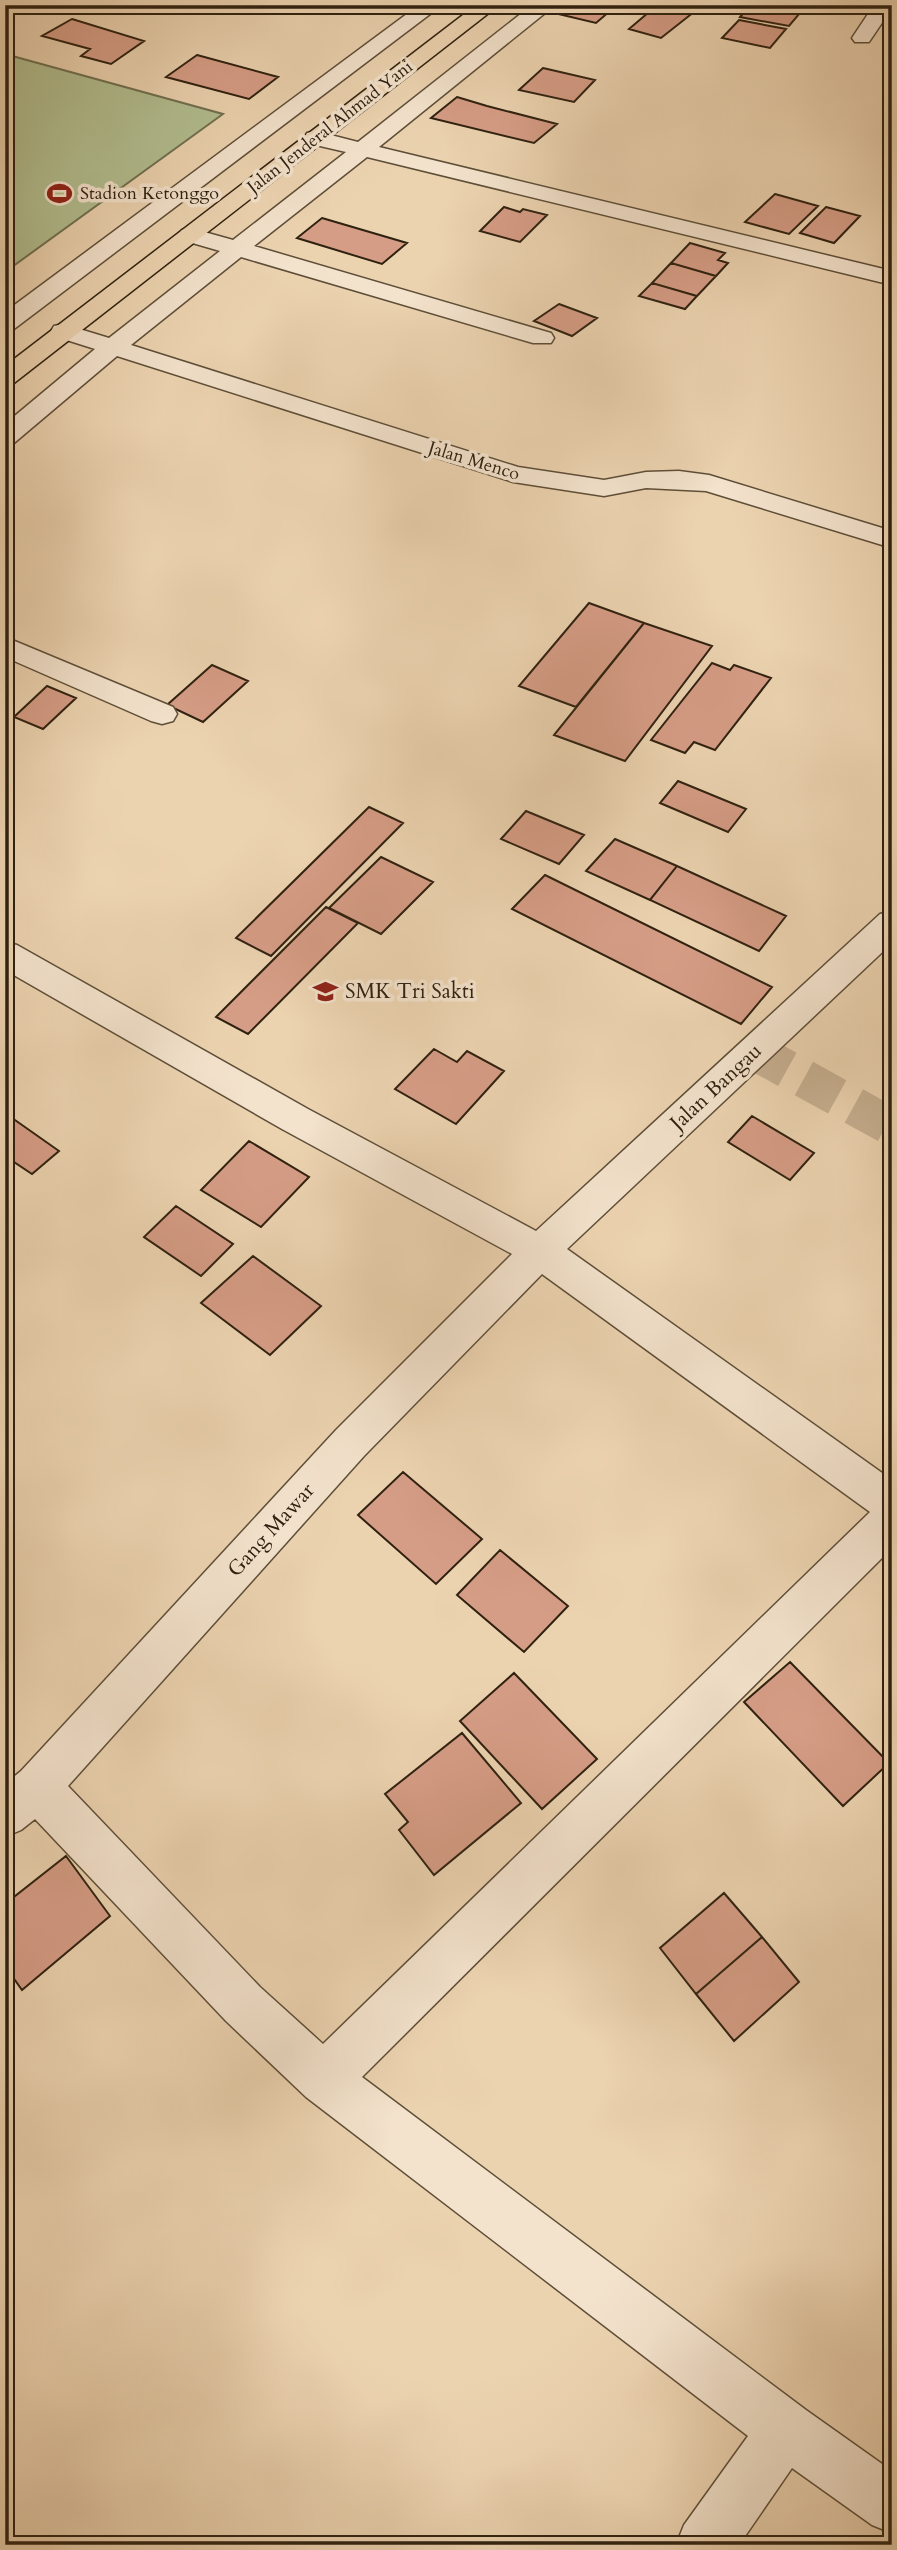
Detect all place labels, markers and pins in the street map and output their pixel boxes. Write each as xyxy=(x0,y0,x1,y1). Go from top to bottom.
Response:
sports icon: Stadion Ketonggo xyxy=(46,179,74,207)
place label: Stadion Ketonggo xyxy=(80,181,219,206)
school or university icon: SMK Tri Sakti xyxy=(311,977,339,1005)
place label: SMK Tri Sakti xyxy=(345,977,475,1006)

